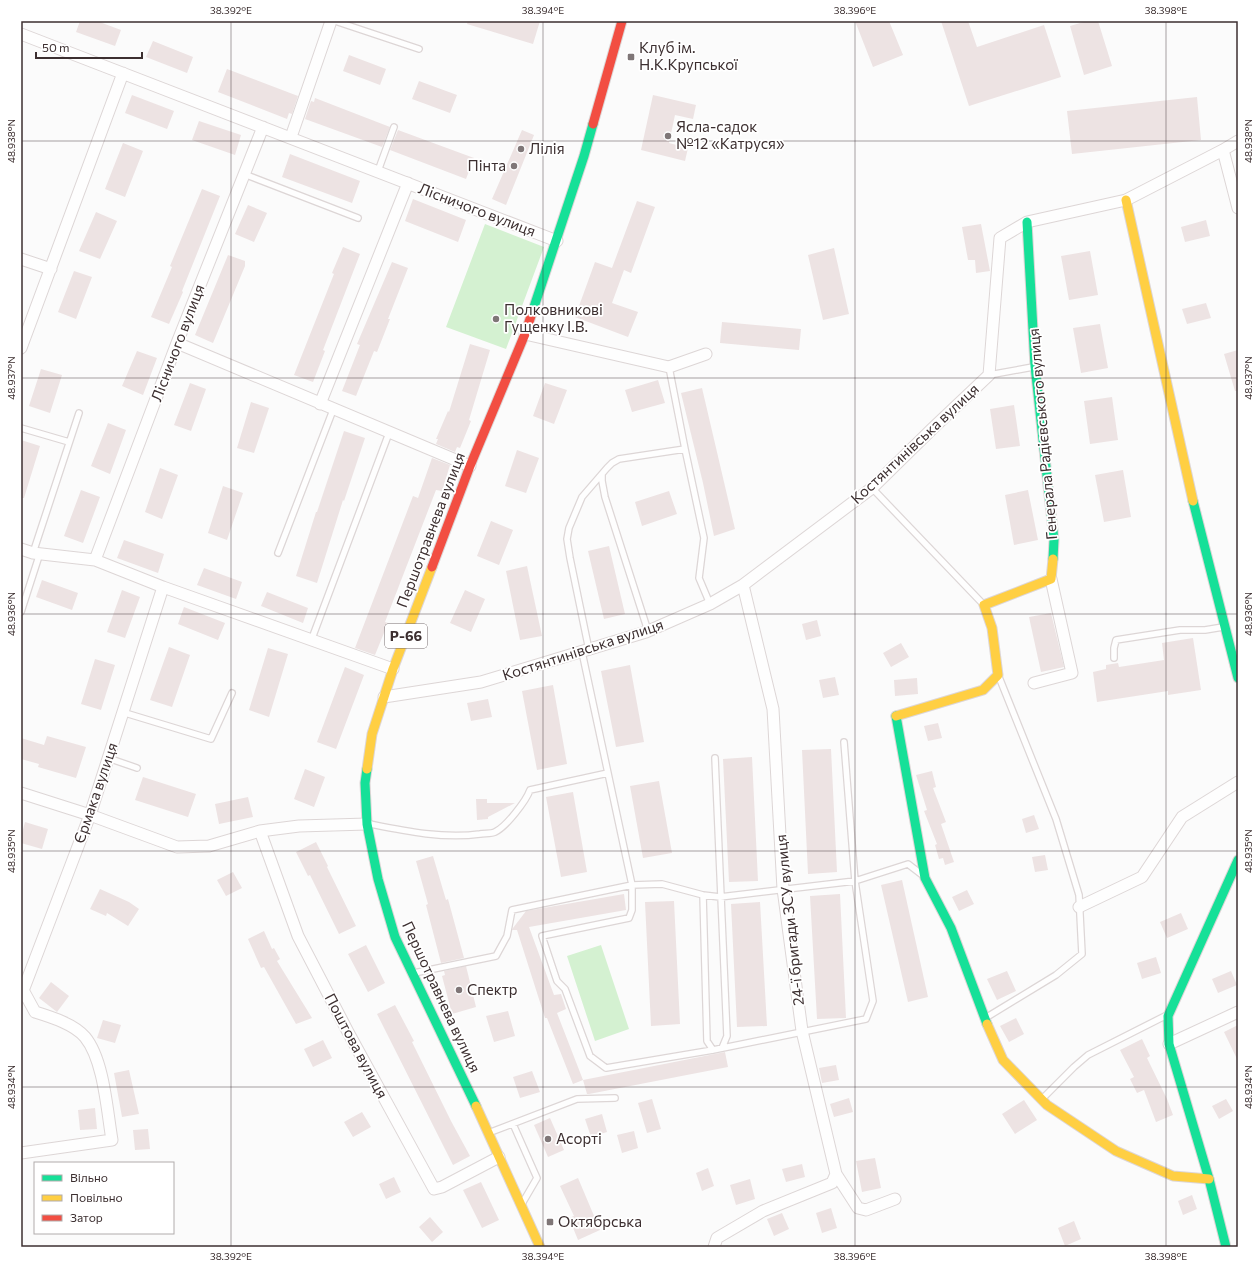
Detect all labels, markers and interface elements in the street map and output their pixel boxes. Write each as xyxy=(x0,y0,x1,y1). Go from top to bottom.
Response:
text: 38.392°E xyxy=(210,4,252,16)
text: 38.394°E xyxy=(522,4,564,16)
text: 38.396°E xyxy=(834,4,876,16)
text: 38.398°E xyxy=(1145,4,1187,16)
scale bar xyxy=(36,34,142,60)
place label: Клуб ім. Н.К.Крупської xyxy=(639,38,739,73)
text: 50 m xyxy=(42,40,70,54)
marker: Клуб ім. Н.К.Крупської xyxy=(626,52,636,62)
place label: Ясла-садок №12 «Катруся» xyxy=(676,117,785,152)
text: 48.938°N xyxy=(5,119,17,163)
text: 48.938°N xyxy=(1242,119,1254,163)
marker: Ясла-садок №12 «Катруся» xyxy=(663,131,673,141)
place label: Лілія xyxy=(529,139,565,157)
marker: Лілія xyxy=(516,144,526,154)
place label: Пінта xyxy=(468,156,506,174)
marker: Пінта xyxy=(509,161,519,171)
street label: Лісничого вулиця xyxy=(416,178,538,240)
street label: Лісничого вулиця xyxy=(146,282,208,404)
place label: Полковникові Гущенку І.В. xyxy=(504,300,603,335)
marker: Полковникові Гущенку І.В. xyxy=(491,314,501,324)
street label: Генерала Радієвського вулиця xyxy=(1024,328,1060,540)
text: 48.937°N xyxy=(5,356,17,400)
text: 48.937°N xyxy=(1242,356,1254,400)
street label: Костянтинівська вулиця xyxy=(847,379,982,507)
street label: Першотравнева вулиця xyxy=(392,449,468,610)
text: 48.936°N xyxy=(5,592,17,636)
text: 48.936°N xyxy=(1242,592,1254,636)
street label: Костянтинівська вулиця xyxy=(500,614,665,684)
road number: Р-66 xyxy=(385,624,427,648)
street label: Єрмака вулиця xyxy=(69,740,121,845)
text: 48.935°N xyxy=(5,829,17,873)
text: 48.935°N xyxy=(1242,829,1254,873)
street label: 24-ї бригади ЗСУ вулиця xyxy=(771,834,807,1007)
street label: Першотравнева вулиця xyxy=(399,918,485,1075)
place label: Спектр xyxy=(467,980,518,998)
marker: Спектр xyxy=(454,985,464,995)
street label: Поштова вулиця xyxy=(322,990,392,1101)
text: 48.934°N xyxy=(5,1065,17,1109)
text: 48.934°N xyxy=(1242,1065,1254,1109)
place label: Асорті xyxy=(556,1129,602,1147)
marker: Асорті xyxy=(543,1134,553,1144)
legend xyxy=(34,1162,174,1234)
text: Вільно xyxy=(70,1170,108,1184)
text: Повільно xyxy=(70,1190,123,1204)
text: Затор xyxy=(70,1210,103,1224)
place label: Октябрська xyxy=(558,1212,642,1230)
marker: Октябрська xyxy=(545,1217,555,1227)
text: 38.392°E xyxy=(210,1250,252,1262)
text: 38.394°E xyxy=(522,1250,564,1262)
text: 38.396°E xyxy=(834,1250,876,1262)
text: 38.398°E xyxy=(1145,1250,1187,1262)

